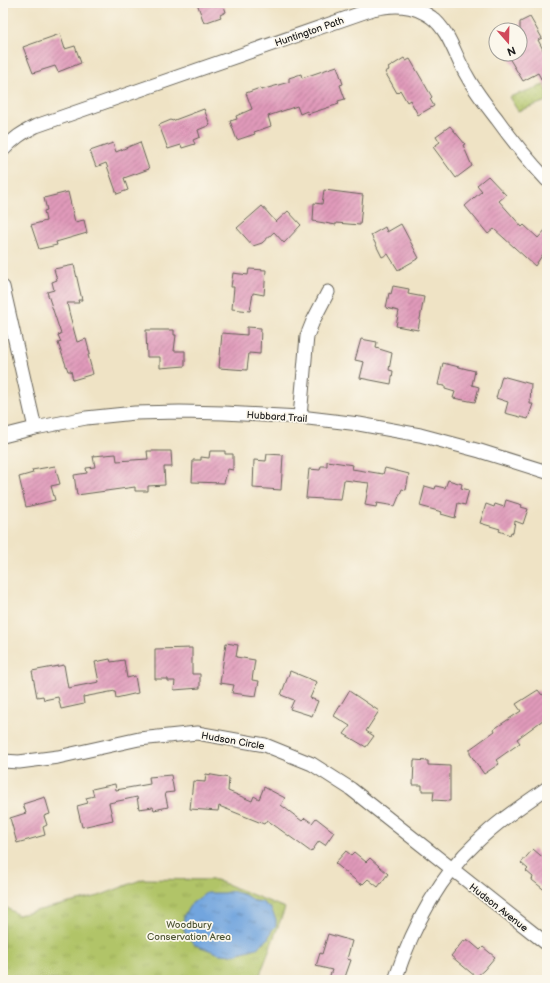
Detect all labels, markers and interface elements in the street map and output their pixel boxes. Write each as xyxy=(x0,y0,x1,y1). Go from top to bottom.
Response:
street label: Huntington Path xyxy=(273,14,346,49)
north arrow xyxy=(488,22,528,62)
text: N xyxy=(505,43,517,58)
street label: Hubbard Trail xyxy=(246,409,308,425)
street label: Hudson Circle xyxy=(200,730,265,752)
street label: Hudson Avenue xyxy=(467,881,530,934)
park label: Woodbury Conservation Area xyxy=(147,919,231,943)

